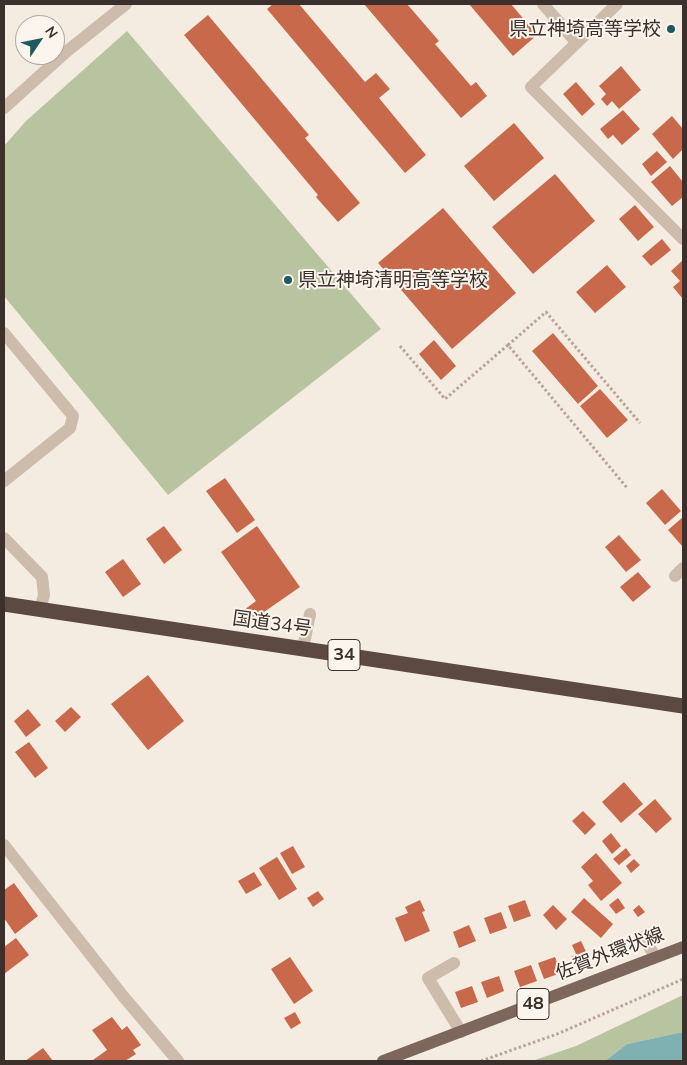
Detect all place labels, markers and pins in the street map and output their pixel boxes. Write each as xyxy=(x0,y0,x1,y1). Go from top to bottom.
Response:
place label: 県立神埼高等学校 xyxy=(509,18,661,40)
marker: 県立神埼高等学校 xyxy=(665,23,677,35)
place label: 県立神埼清明高等学校 xyxy=(298,269,488,291)
marker: 県立神埼清明高等学校 xyxy=(282,274,294,286)

